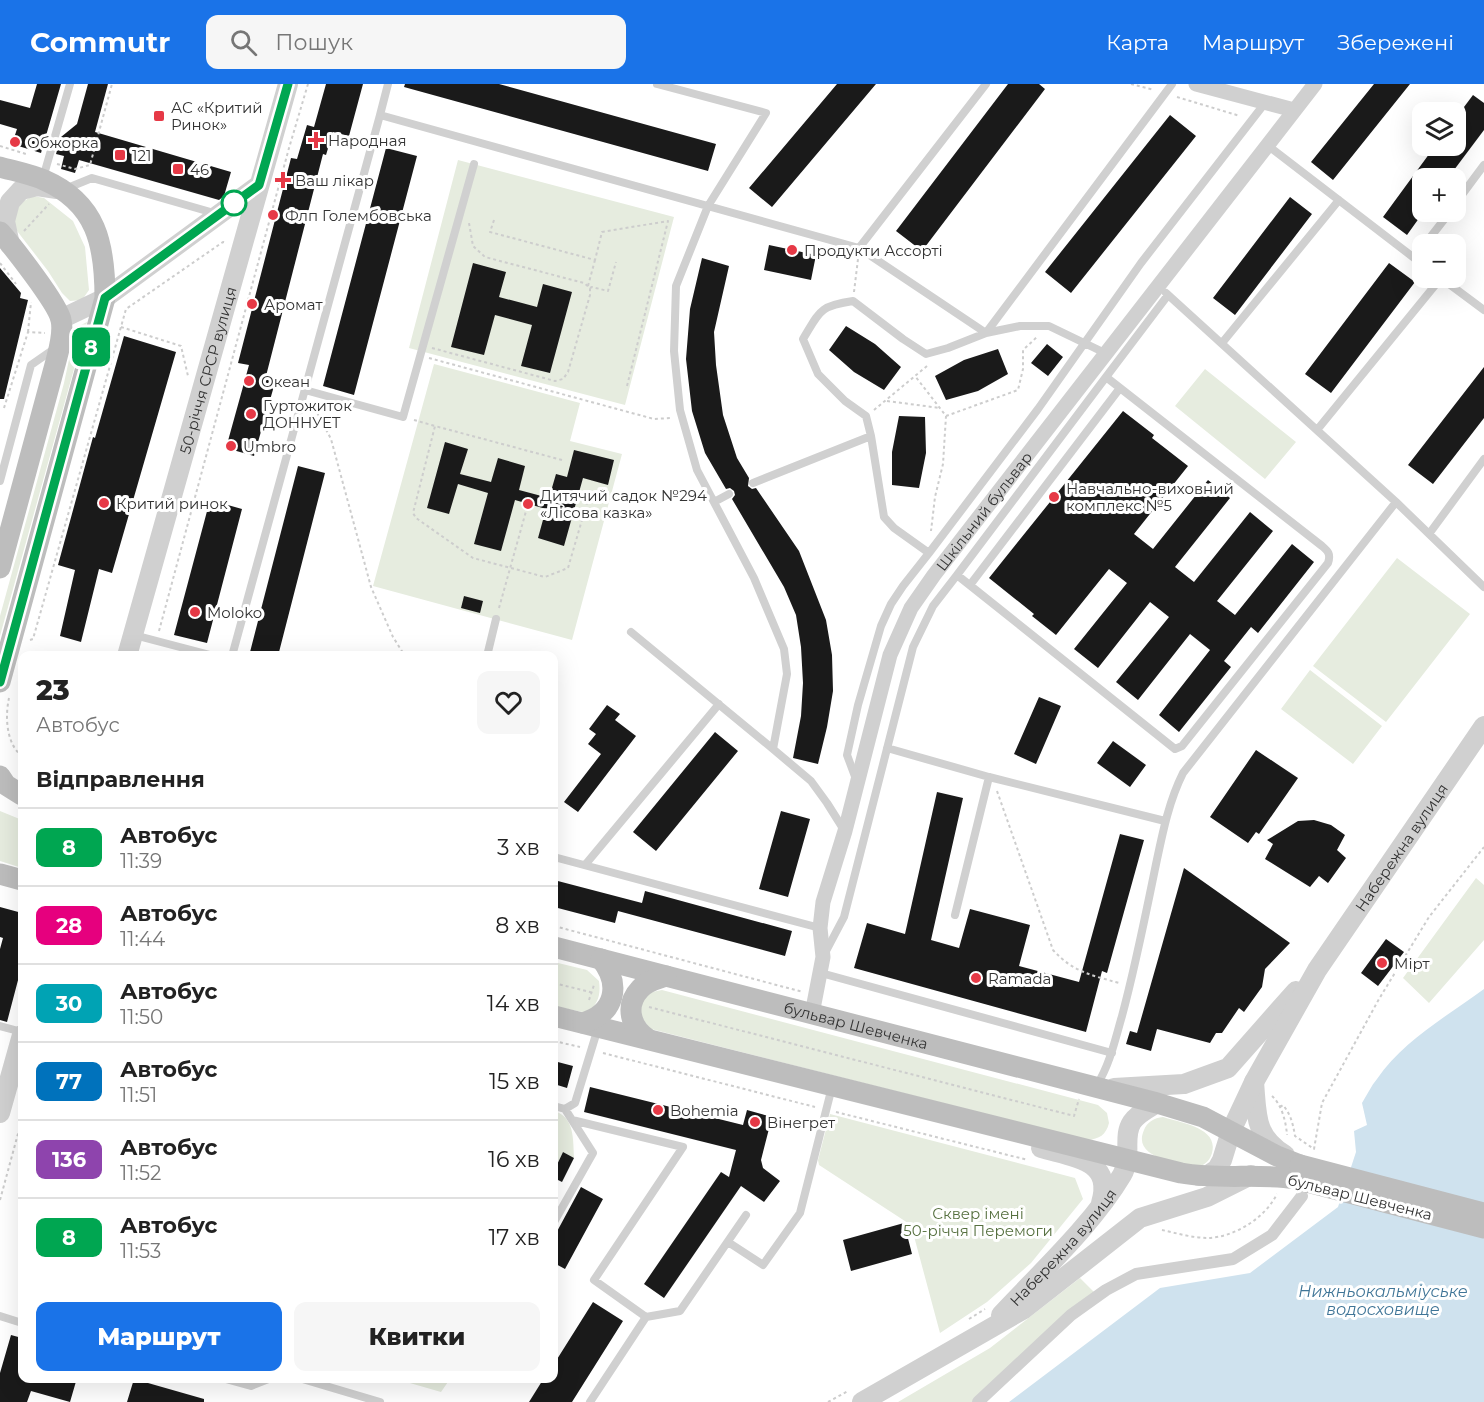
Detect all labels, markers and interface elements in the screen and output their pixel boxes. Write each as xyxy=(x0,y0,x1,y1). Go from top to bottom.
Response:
search box xyxy=(206,15,626,69)
text: Commutr xyxy=(30,25,170,59)
icon: search xyxy=(227,26,260,59)
text: Пошук xyxy=(275,29,353,56)
text: Карта xyxy=(1106,30,1169,55)
text: Маршрут xyxy=(1202,30,1304,55)
text: Збережені xyxy=(1337,30,1454,55)
place label: АС «Критий Ринок» xyxy=(171,98,263,134)
map controls xyxy=(1412,102,1466,288)
button: layers xyxy=(1412,102,1466,156)
marker: АС «Критий Ринок» xyxy=(152,109,166,123)
place label: Народная xyxy=(328,131,407,150)
place label: Обжорка xyxy=(27,133,99,152)
marker: Народная xyxy=(309,133,323,147)
marker: Обжорка xyxy=(8,135,22,149)
place label: 121 xyxy=(132,146,151,165)
marker: 121 xyxy=(113,148,127,162)
place label: 46 xyxy=(190,160,209,179)
marker: 46 xyxy=(171,162,185,176)
button: + xyxy=(1412,168,1466,222)
place label: Ваш лікар xyxy=(295,171,374,190)
marker: Ваш лікар xyxy=(276,173,290,187)
unlabelled marker xyxy=(221,190,247,216)
place label: Флп Голембовська xyxy=(285,206,432,225)
marker: Флп Голембовська xyxy=(266,208,280,222)
button: − xyxy=(1412,234,1466,288)
place label: Продукти Ассорті xyxy=(804,241,943,260)
marker: Продукти Ассорті xyxy=(785,243,799,257)
street label: 50-річчя СРСР вулиця xyxy=(175,284,240,456)
place label: Аромат xyxy=(264,295,324,314)
marker: Аромат xyxy=(245,297,259,311)
line badge: 8 xyxy=(72,328,110,366)
text: 8 xyxy=(84,335,98,360)
place label: Океан xyxy=(261,372,310,391)
marker: Океан xyxy=(242,374,256,388)
place label: Гуртожиток ДОННУЕТ xyxy=(263,396,352,432)
marker: Гуртожиток ДОННУЕТ xyxy=(244,407,258,421)
place label: Umbro xyxy=(243,437,296,456)
marker: Umbro xyxy=(224,439,238,453)
street label: Шкільний бульвар xyxy=(931,448,1036,574)
place label: Навчально-виховний комплекс №5 xyxy=(1066,479,1234,515)
place label: Дитячий садок №294 «Лісова казка» xyxy=(540,486,707,522)
marker: Навчально-виховний комплекс №5 xyxy=(1047,490,1061,504)
place label: Критий ринок xyxy=(116,494,228,513)
marker: Критий ринок xyxy=(97,496,111,510)
marker: Дитячий садок №294 «Лісова казка» xyxy=(521,497,535,511)
place label: Moloko xyxy=(207,603,262,622)
marker: Moloko xyxy=(188,605,202,619)
button: heart xyxy=(477,671,540,734)
text: 23 xyxy=(36,673,70,707)
text: Автобус xyxy=(36,713,120,737)
text: Відправлення xyxy=(36,766,205,793)
street label: Набережна вулиця xyxy=(1351,779,1452,915)
text: Автобус xyxy=(120,822,218,849)
text: 3 хв xyxy=(497,834,540,861)
text: 8 xyxy=(62,835,76,860)
text: 11:39 xyxy=(120,849,162,873)
text: Автобус xyxy=(120,900,218,927)
text: 8 хв xyxy=(495,912,540,939)
text: 28 xyxy=(56,913,82,938)
text: 11:44 xyxy=(120,927,165,951)
place label: Мірт xyxy=(1394,954,1431,973)
marker: Мірт xyxy=(1375,956,1389,970)
place label: Ramada xyxy=(988,969,1051,988)
marker: Ramada xyxy=(969,971,983,985)
text: Автобус xyxy=(120,978,218,1005)
text: 14 хв xyxy=(487,990,540,1017)
text: 30 xyxy=(56,991,82,1016)
street label: бульвар Шевченка xyxy=(782,997,930,1053)
text: 11:50 xyxy=(120,1005,163,1029)
text: Автобус xyxy=(120,1056,218,1083)
text: 15 хв xyxy=(489,1068,540,1095)
text: 77 xyxy=(56,1069,82,1094)
text: 11:51 xyxy=(120,1083,157,1107)
place label: Bohemia xyxy=(670,1101,739,1120)
marker: Bohemia xyxy=(651,1103,665,1117)
place label: Вінегрет xyxy=(767,1113,836,1132)
marker: Вінегрет xyxy=(748,1115,762,1129)
text: Автобус xyxy=(120,1134,218,1161)
text: 16 хв xyxy=(488,1146,540,1173)
text: 136 xyxy=(52,1147,86,1172)
text: 11:52 xyxy=(120,1161,161,1185)
street label: бульвар Шевченка xyxy=(1286,1170,1434,1224)
street label: Набережна вулиця xyxy=(1005,1185,1120,1310)
park label: Сквер імені 50-річчя Перемоги xyxy=(903,1204,1053,1240)
text: Автобус xyxy=(120,1212,218,1239)
text: 17 хв xyxy=(488,1224,540,1251)
text: 8 xyxy=(62,1225,76,1250)
text: 11:53 xyxy=(120,1239,161,1263)
water label: Нижньокальміуське водосховище xyxy=(1298,1282,1468,1319)
button: Маршрут xyxy=(36,1302,282,1371)
button: Квитки xyxy=(294,1302,540,1371)

